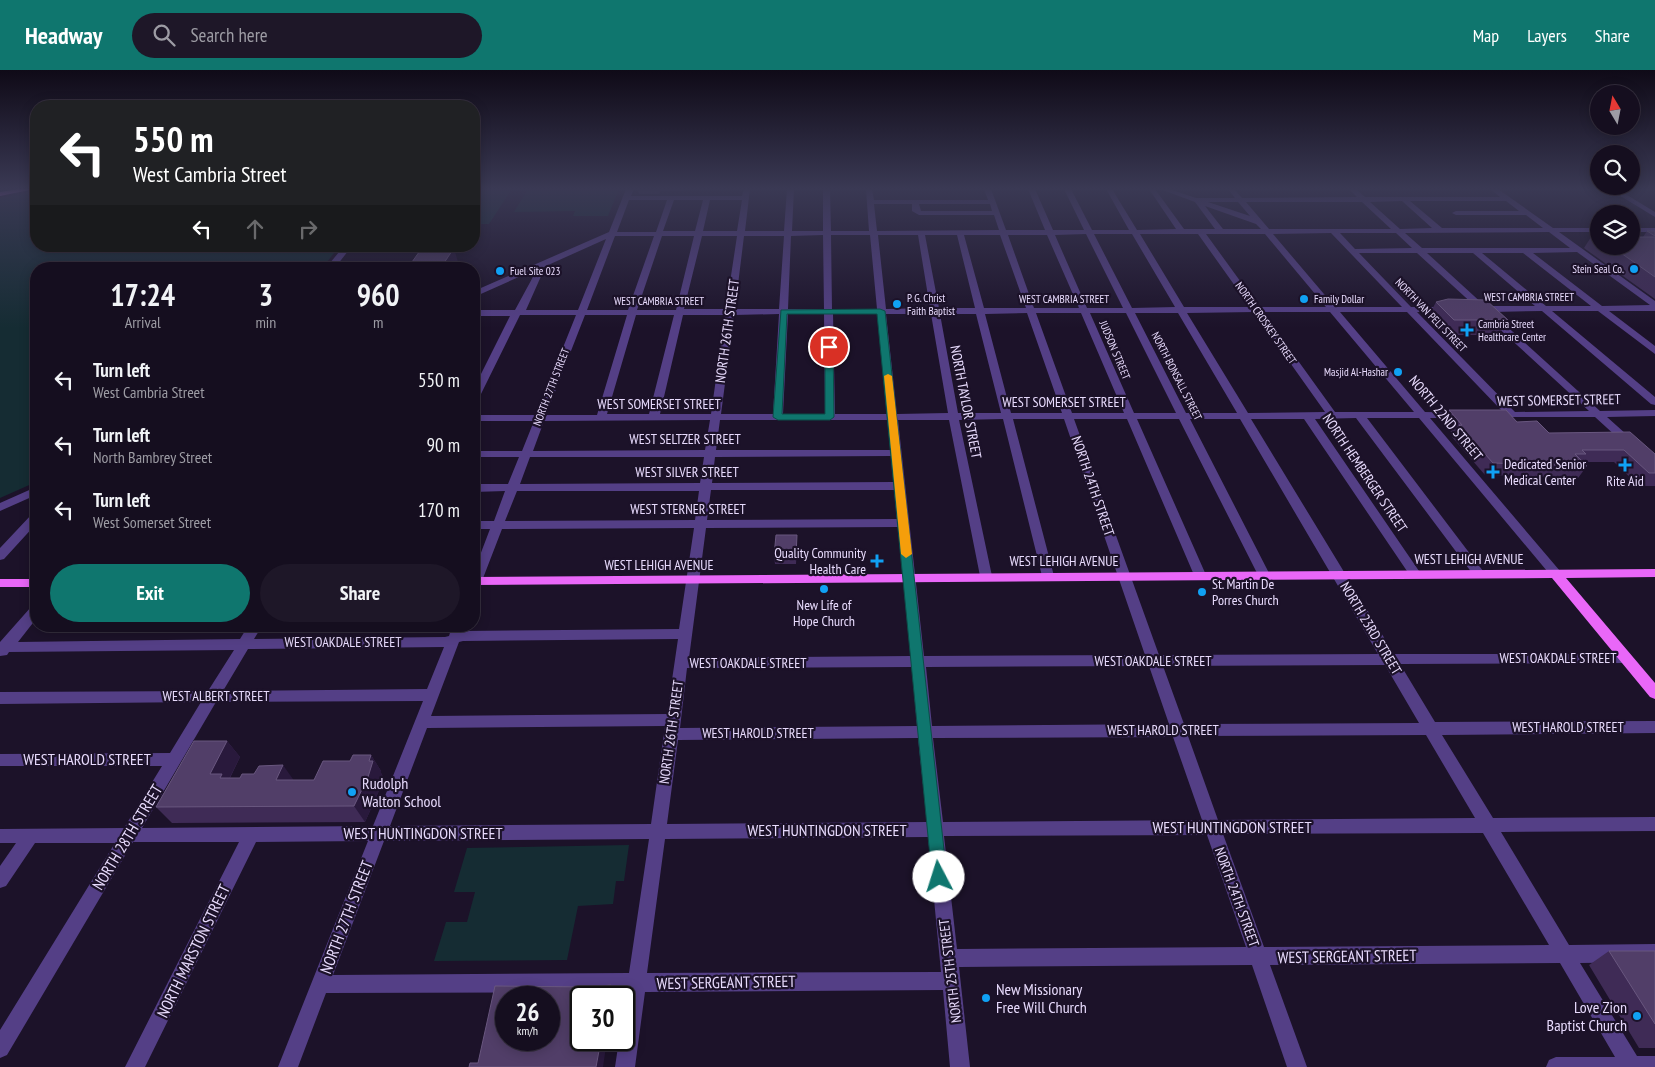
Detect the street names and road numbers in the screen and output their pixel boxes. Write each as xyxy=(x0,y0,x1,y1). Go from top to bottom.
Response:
street label: NORTH VAN PELT STREET xyxy=(1392,275,1470,355)
street label: NORTH 26TH STREET xyxy=(711,277,743,384)
street label: NORTH CROSKEY STREET xyxy=(1232,279,1300,367)
street label: WEST CAMBRIA STREET xyxy=(1484,290,1574,304)
street label: WEST CAMBRIA STREET xyxy=(1019,292,1109,306)
street label: WEST CAMBRIA STREET xyxy=(614,294,704,308)
street label: JUDSON STREET xyxy=(1096,318,1134,382)
street label: NORTH BONSALL STREET xyxy=(1149,329,1205,423)
street label: NORTH TAYLOR STREET xyxy=(946,344,986,461)
street label: NORTH 27TH STREET xyxy=(530,346,572,428)
street label: NORTH 22ND STREET xyxy=(1405,372,1487,465)
street label: WEST SOMERSET STREET xyxy=(1497,390,1622,410)
street label: WEST SOMERSET STREET xyxy=(1002,393,1126,411)
street label: WEST SOMERSET STREET xyxy=(597,395,721,413)
street label: NORTH HEMBERGER STREET xyxy=(1319,410,1412,536)
street label: WEST SELTZER STREET xyxy=(629,430,742,448)
street label: NORTH 24TH STREET xyxy=(1067,434,1119,539)
street label: WEST SILVER STREET xyxy=(635,463,739,481)
street label: WEST STERNER STREET xyxy=(630,500,747,518)
street label: WEST LEHIGH AVENUE xyxy=(1414,550,1524,568)
street label: WEST LEHIGH AVENUE xyxy=(1009,552,1119,570)
street label: WEST LEHIGH AVENUE xyxy=(604,556,714,574)
street label: NORTH 23RD STREET xyxy=(1336,578,1406,678)
street label: WEST OAKDALE STREET xyxy=(285,633,402,651)
street label: WEST OAKDALE STREET xyxy=(1500,649,1617,667)
street label: WEST OAKDALE STREET xyxy=(1095,652,1212,670)
street label: WEST OAKDALE STREET xyxy=(690,654,807,672)
street label: NORTH 26TH STREET xyxy=(655,678,687,785)
street label: WEST ALBERT STREET xyxy=(163,687,270,705)
street label: WEST HAROLD STREET xyxy=(1512,718,1625,736)
street label: WEST HAROLD STREET xyxy=(1107,721,1220,739)
street label: WEST HAROLD STREET xyxy=(702,724,815,742)
street label: WEST HAROLD STREET xyxy=(23,749,151,769)
street label: NORTH 28TH STREET xyxy=(88,781,166,893)
street label: WEST HUNTINGDON STREET xyxy=(1152,817,1312,837)
street label: WEST HUNTINGDON STREET xyxy=(747,820,907,840)
street label: WEST HUNTINGDON STREET xyxy=(343,823,503,843)
street label: NORTH 24TH STREET xyxy=(1211,845,1264,950)
street label: NORTH 27TH STREET xyxy=(315,858,377,976)
street label: NORTH MARSTON STREET xyxy=(152,881,234,1021)
street label: NORTH 25TH STREET xyxy=(935,917,965,1024)
street label: WEST SERGEANT STREET xyxy=(1277,945,1417,967)
street label: WEST SERGEANT STREET xyxy=(656,971,796,993)

